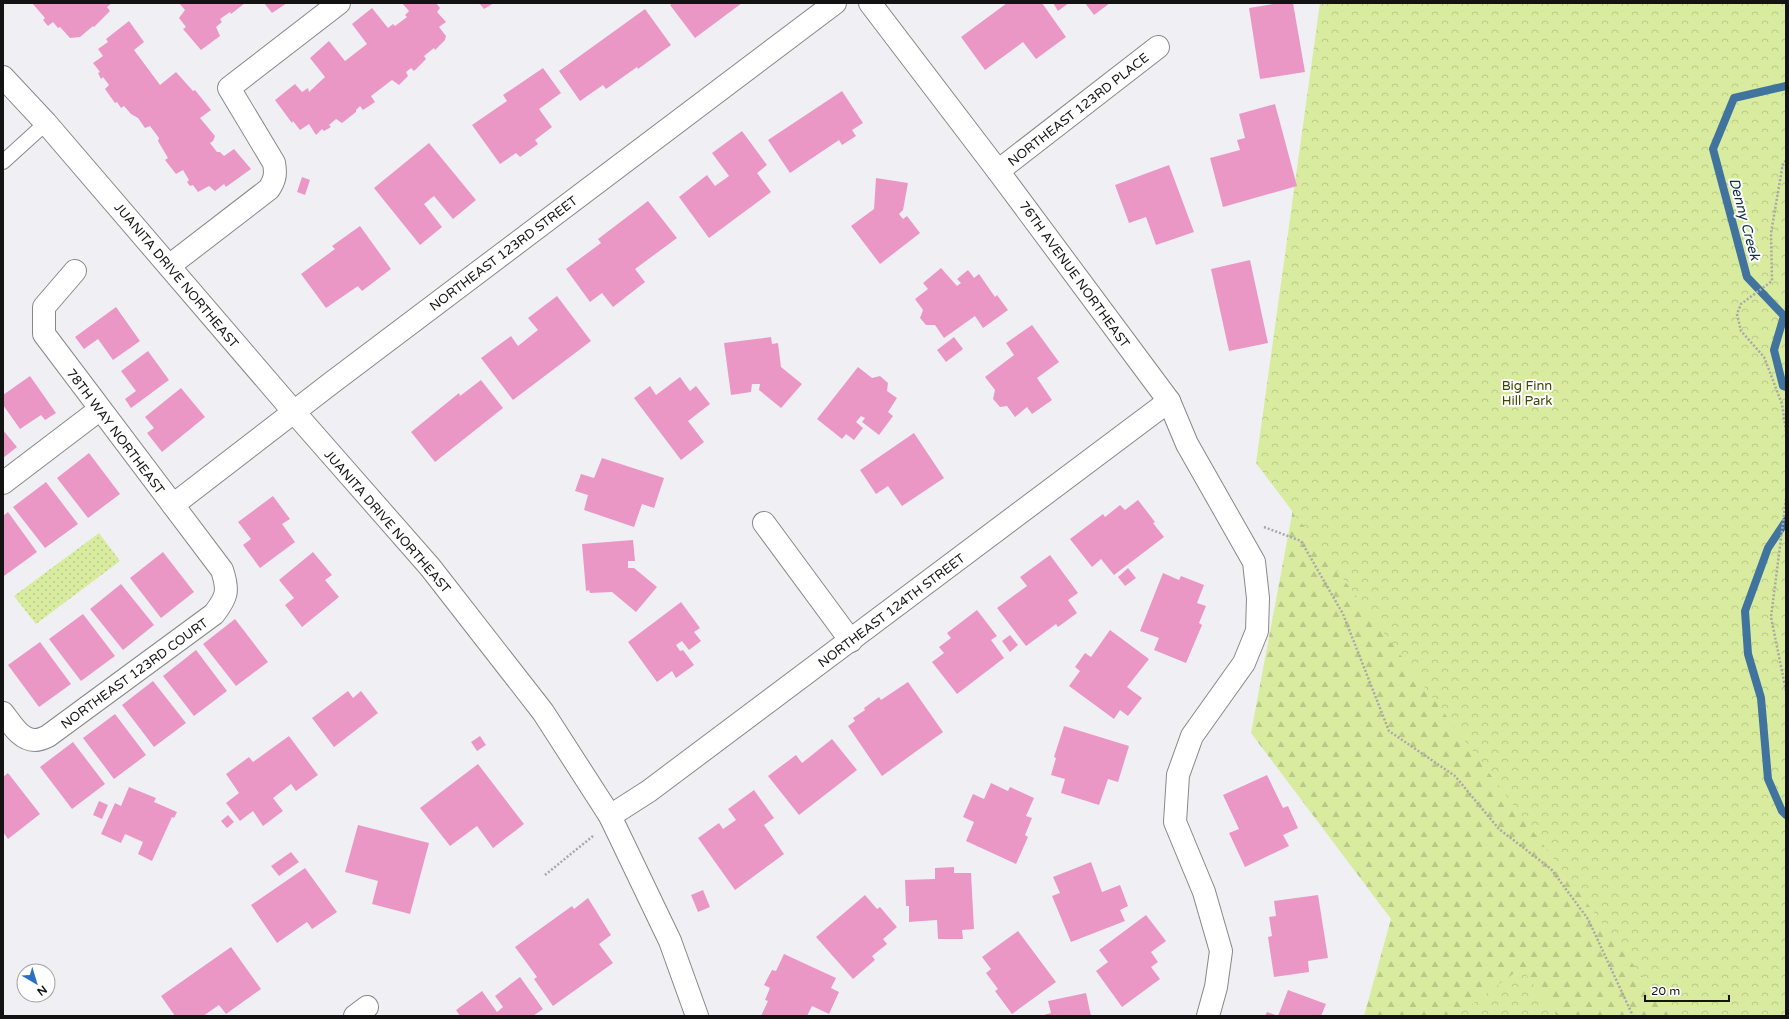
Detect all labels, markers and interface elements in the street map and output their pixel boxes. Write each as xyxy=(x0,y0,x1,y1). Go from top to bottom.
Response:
street label: NORTHEAST 123RD PLACE xyxy=(1005,50,1152,170)
water label: Denny Creek xyxy=(1725,176,1764,263)
street label: NORTHEAST 123RD STREET xyxy=(427,193,581,315)
street label: 76TH AVENUE NORTHEAST xyxy=(1016,198,1133,351)
street label: JUANITA DRIVE NORTHEAST xyxy=(111,200,242,352)
street label: 78TH WAY NORTHEAST xyxy=(63,366,168,497)
park label: Big Finn Hill Park xyxy=(1502,378,1552,409)
street label: JUANITA DRIVE NORTHEAST xyxy=(321,447,454,597)
street label: NORTHEAST 124TH STREET xyxy=(815,550,968,671)
street label: NORTHEAST 123RD COURT xyxy=(58,615,211,733)
north arrow xyxy=(16,963,56,1003)
scale bar xyxy=(1645,977,1729,1003)
text: N xyxy=(34,983,49,998)
text: 20 m xyxy=(1651,984,1680,998)

